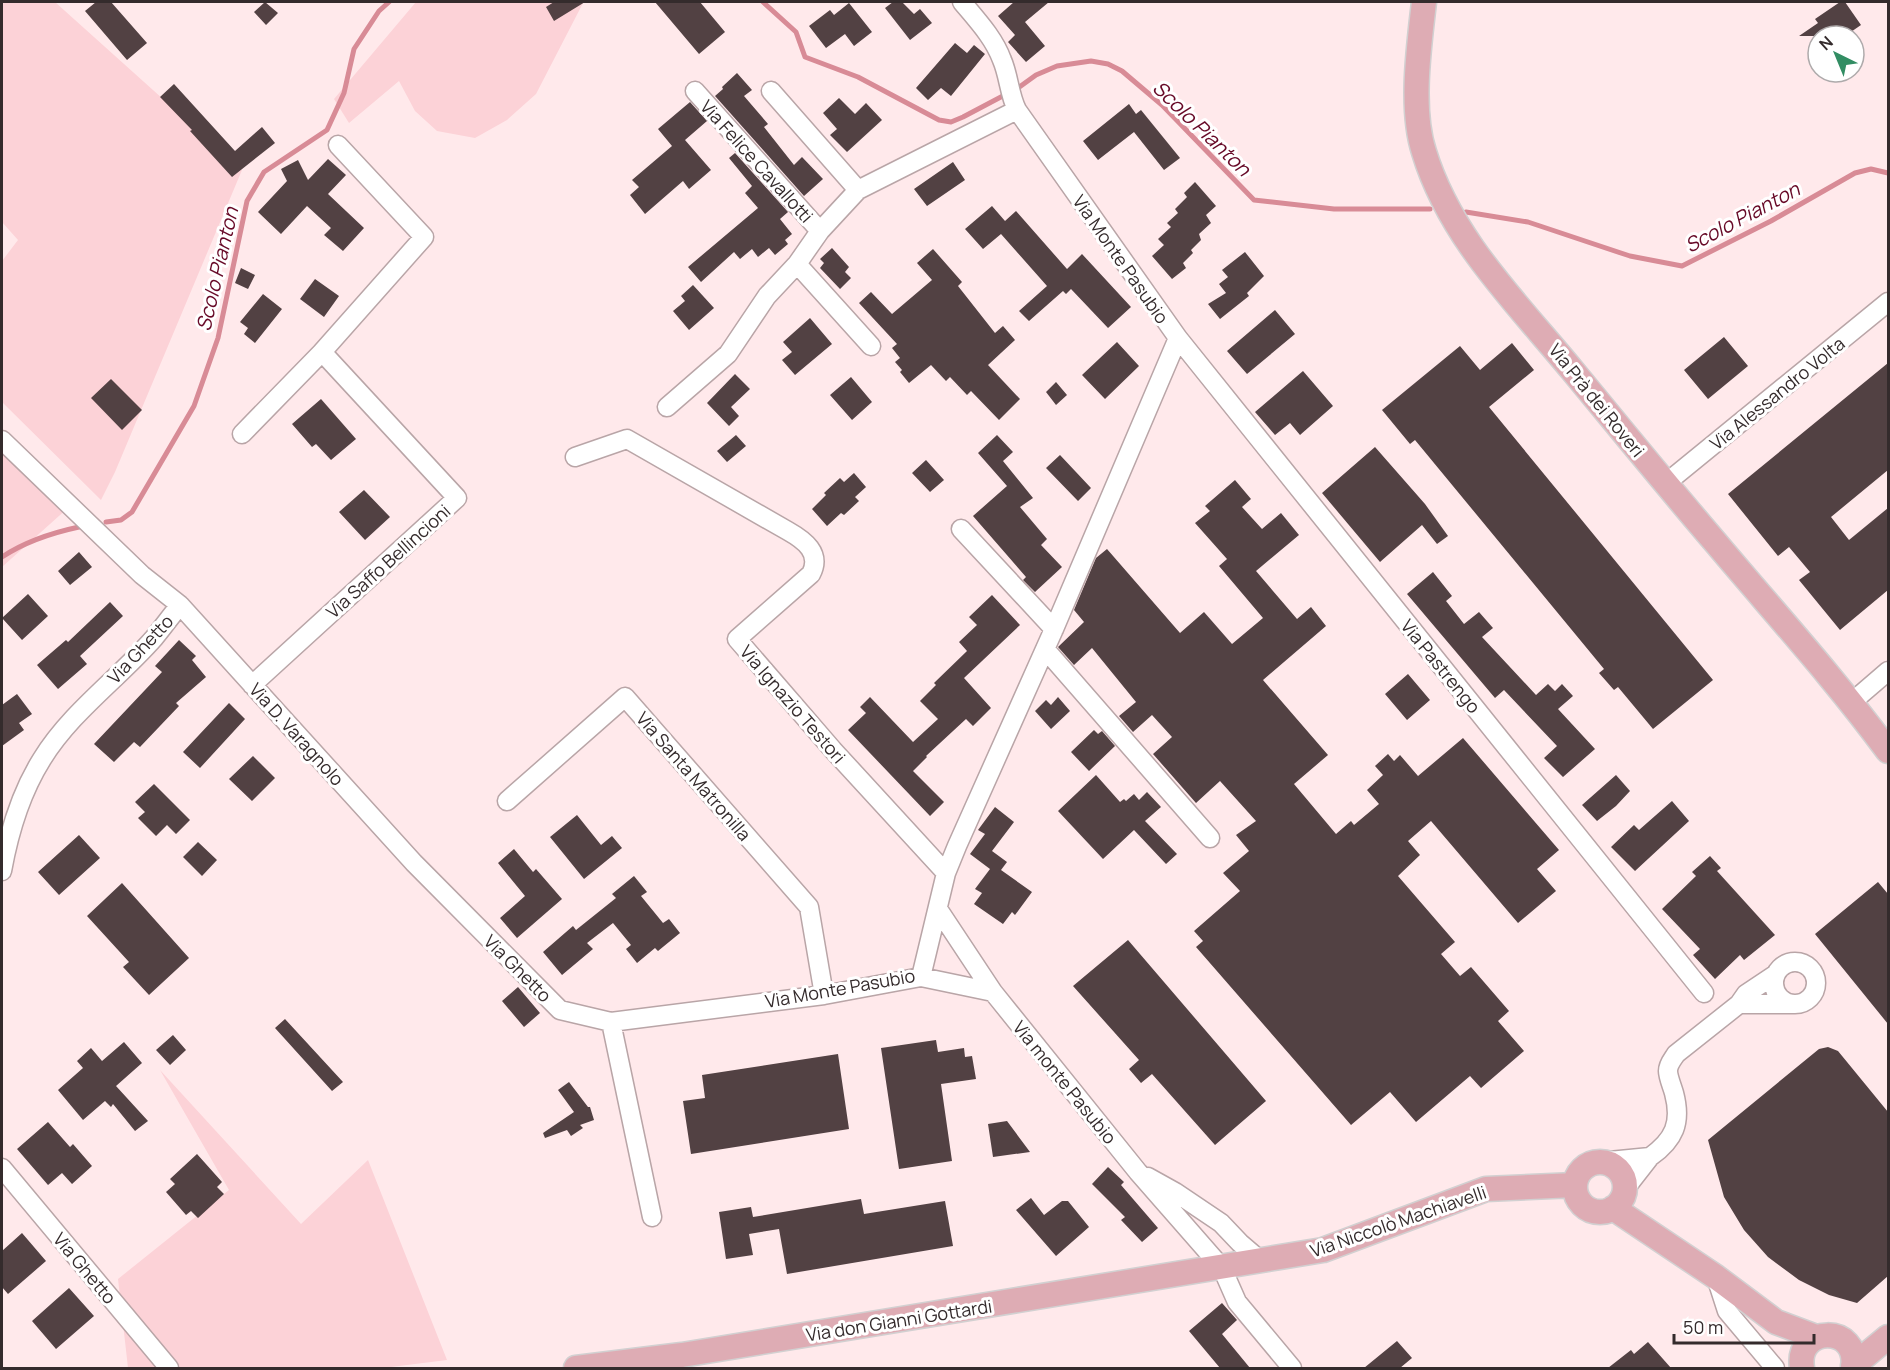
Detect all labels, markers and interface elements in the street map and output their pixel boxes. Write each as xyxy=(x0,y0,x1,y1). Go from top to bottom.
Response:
north arrow xyxy=(1806,24,1866,84)
text: N xyxy=(1814,31,1837,55)
water label: Scolo Pianton xyxy=(1147,74,1258,182)
street label: Via Felice Cavallotti xyxy=(695,94,819,228)
water label: Scolo Pianton xyxy=(1680,175,1805,259)
street label: Via Monte Pasubio xyxy=(1068,190,1174,328)
water label: Scolo Pianton xyxy=(190,203,245,334)
street label: Via Alessandro Volta xyxy=(1705,331,1849,455)
street label: Via Prà dei Roveri xyxy=(1544,338,1650,462)
street label: Via Saffo Bellincioni xyxy=(321,499,455,623)
street label: Via Ghetto xyxy=(102,609,178,689)
street label: Via Pastrengo xyxy=(1396,614,1486,718)
street label: Via Ignazio Testori xyxy=(735,640,851,768)
street label: Via D. Varagnolo xyxy=(244,677,350,791)
street label: Via Santa Matronilla xyxy=(631,706,757,846)
street label: Via Ghetto xyxy=(479,929,557,1007)
street label: Via Monte Pasubio xyxy=(763,963,917,1013)
street label: Via monte Pasubio xyxy=(1008,1015,1122,1149)
street label: Via Niccolò Machiavelli xyxy=(1307,1180,1489,1262)
street label: Via Ghetto xyxy=(48,1227,122,1309)
street label: Via don Gianni Gottardi xyxy=(804,1293,994,1347)
scale bar xyxy=(1674,1307,1814,1345)
text: 50 m xyxy=(1683,1315,1723,1339)

